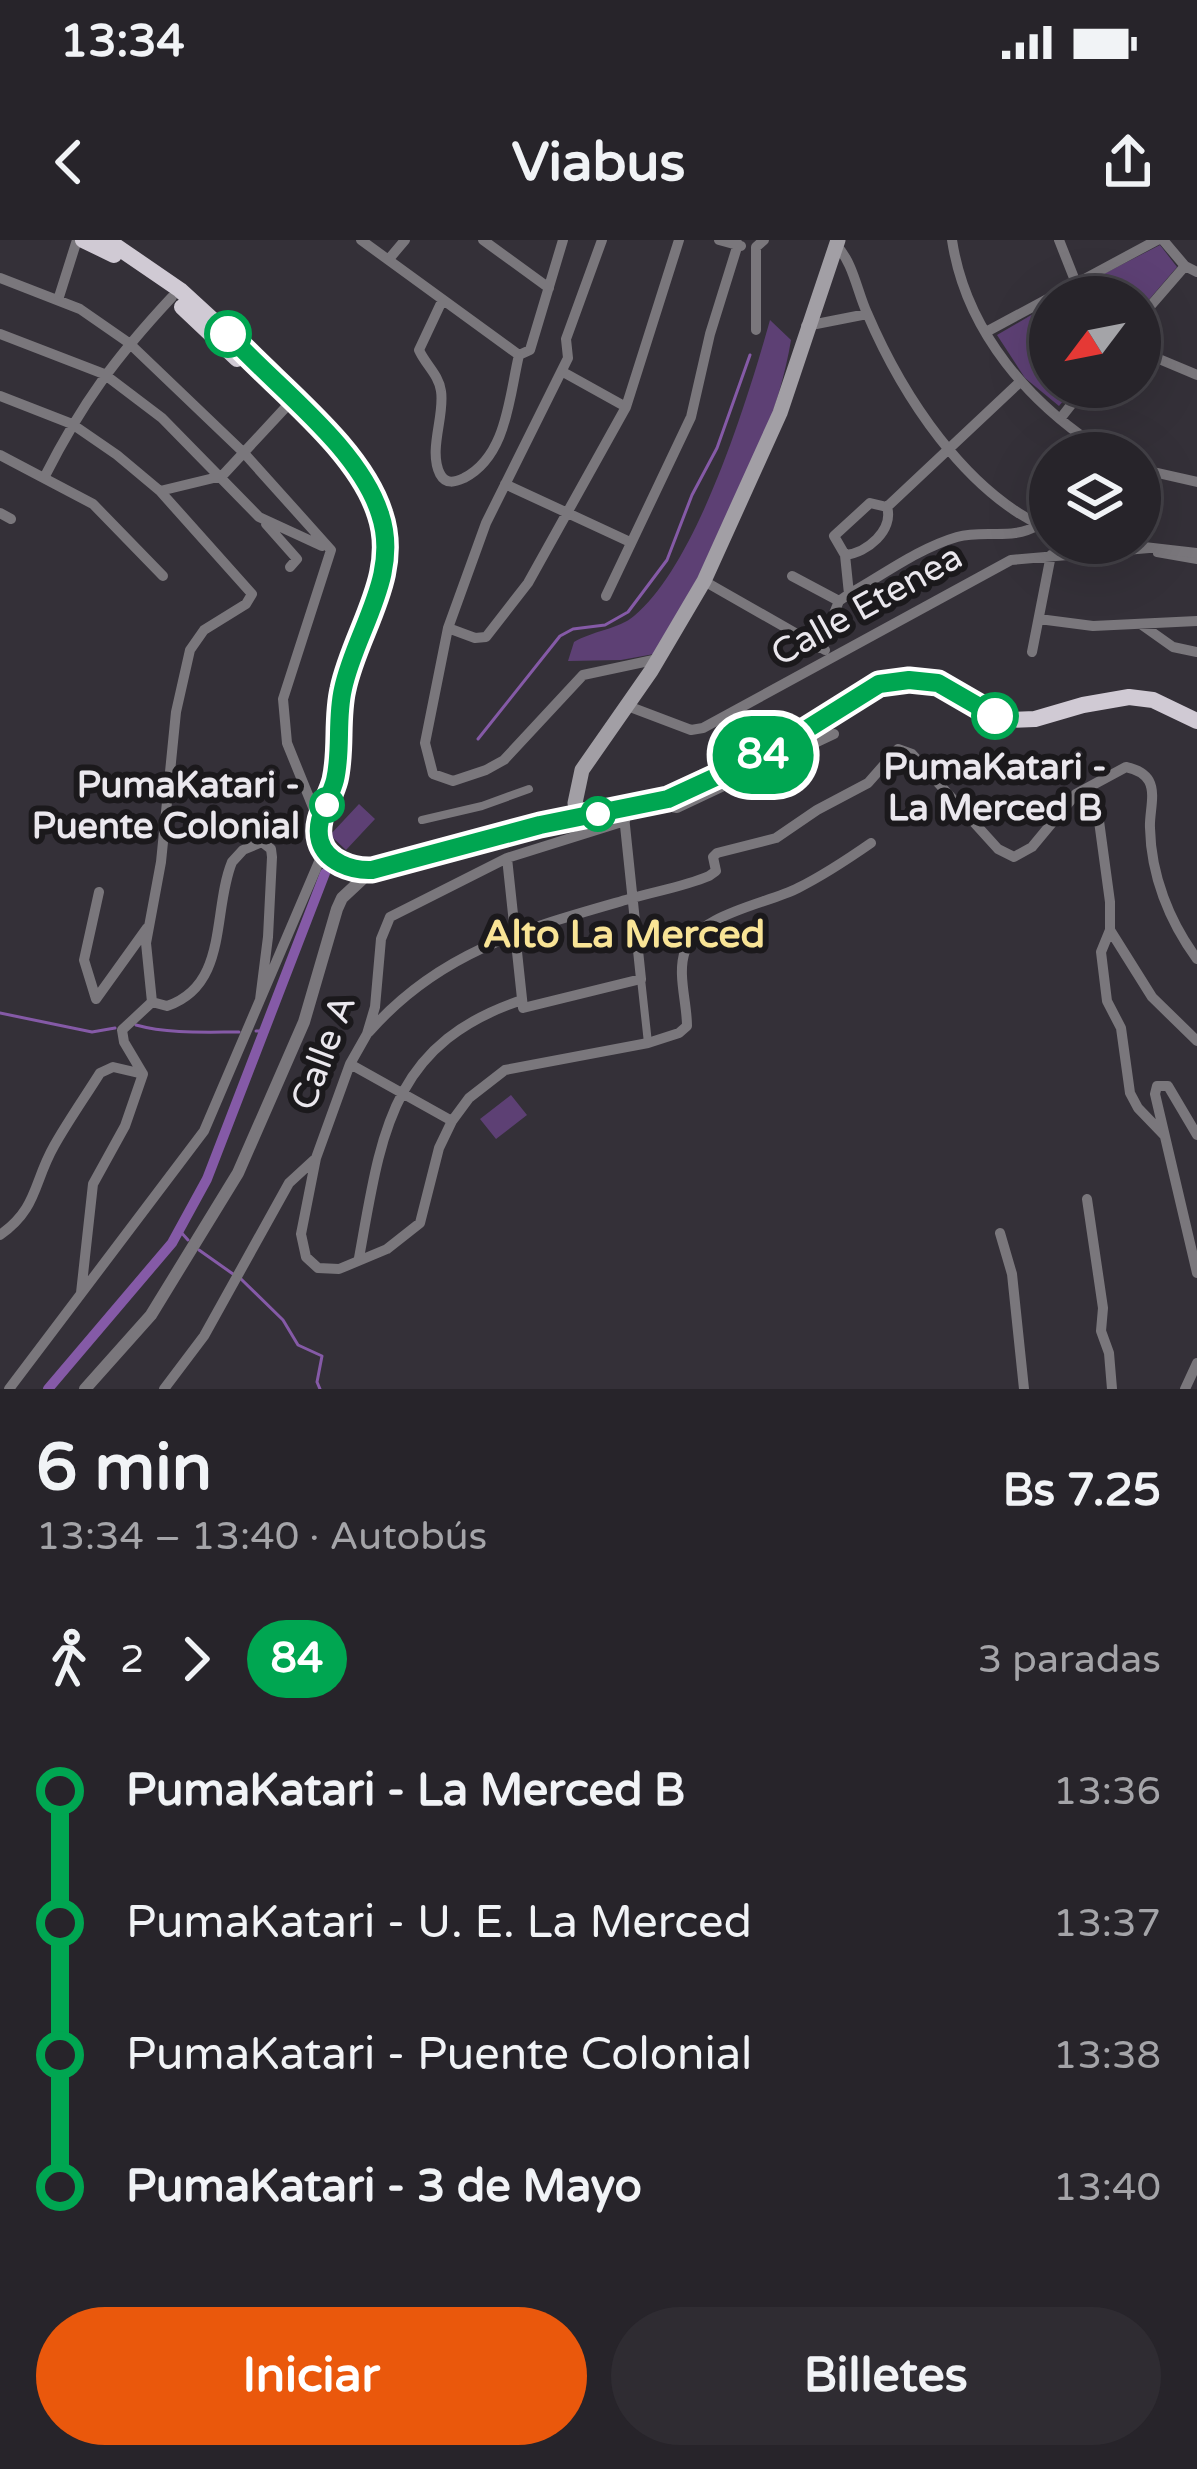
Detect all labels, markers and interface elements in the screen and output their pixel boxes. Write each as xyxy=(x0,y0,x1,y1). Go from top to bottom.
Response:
text: 13:34 xyxy=(60,15,185,69)
icon: back xyxy=(36,129,102,195)
icon: share xyxy=(1095,129,1161,195)
text: Viabus xyxy=(512,130,685,195)
north arrow xyxy=(1029,276,1161,408)
map controls xyxy=(1029,276,1161,564)
unlabelled marker xyxy=(206,312,250,356)
button: layers xyxy=(1029,432,1161,564)
street label: Calle Etenea xyxy=(764,535,970,675)
marker: PumaKatari - La Merced B xyxy=(973,694,1017,738)
line badge: 84 xyxy=(709,716,817,794)
text: 84 xyxy=(737,729,789,780)
place label: PumaKatari - La Merced B xyxy=(883,746,1107,830)
place label: PumaKatari - Puente Colonial xyxy=(32,764,300,848)
marker: PumaKatari - Puente Colonial xyxy=(311,789,343,821)
unlabelled marker xyxy=(582,798,614,830)
district label: Alto La Merced xyxy=(483,911,765,958)
street label: Calle A xyxy=(282,989,365,1116)
text: 6 min xyxy=(36,1428,212,1508)
text: Bs 7.25 xyxy=(1003,1464,1161,1518)
text: 13:34 – 13:40 · Autobús xyxy=(36,1513,487,1560)
icon: walk xyxy=(36,1626,102,1692)
icon: forward xyxy=(163,1626,229,1692)
text: 84 xyxy=(271,1633,323,1684)
text: 2 xyxy=(120,1636,145,1683)
text: 3 paradas xyxy=(978,1636,1161,1683)
text: PumaKatari - La Merced B xyxy=(126,1764,685,1818)
text: 13:36 xyxy=(1053,1768,1161,1815)
text: PumaKatari - U. E. La Merced xyxy=(126,1896,752,1950)
text: 13:37 xyxy=(1053,1900,1161,1947)
text: PumaKatari - Puente Colonial xyxy=(126,2028,752,2082)
text: 13:38 xyxy=(1053,2032,1161,2079)
text: PumaKatari - 3 de Mayo xyxy=(126,2160,642,2214)
text: 13:40 xyxy=(1053,2164,1161,2211)
button: Iniciar xyxy=(36,2307,587,2445)
button: Billetes xyxy=(611,2307,1161,2445)

